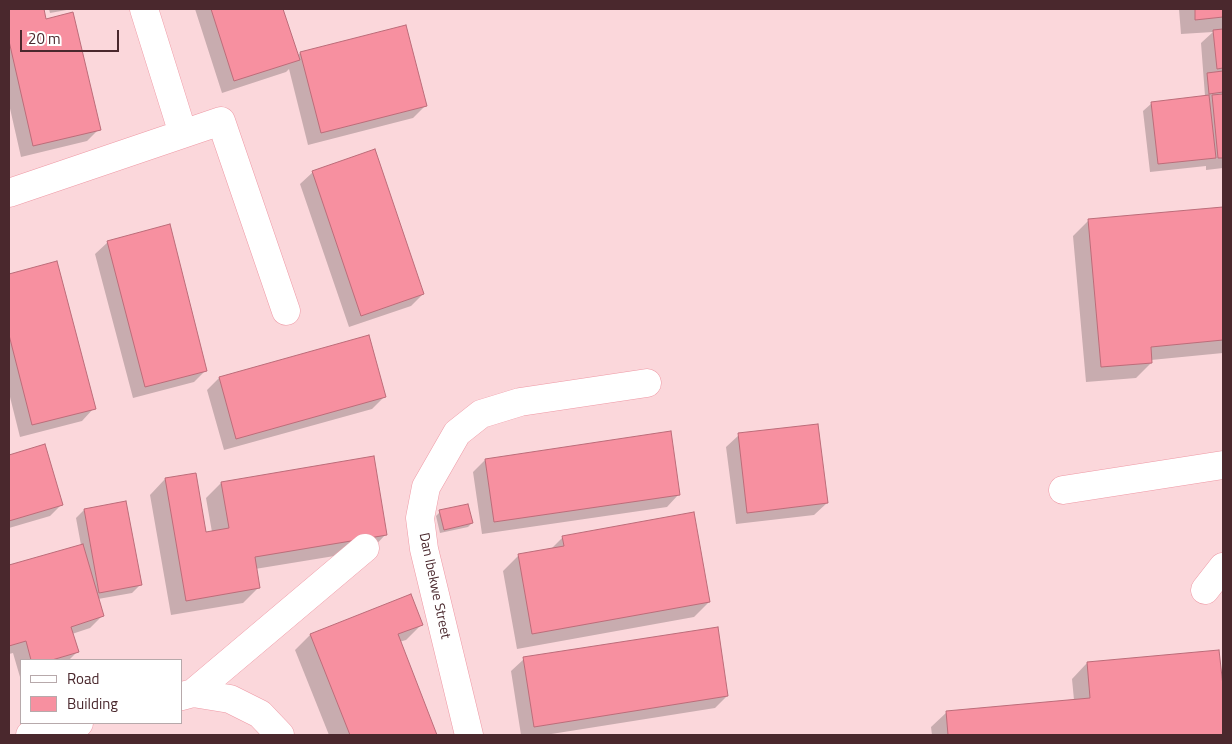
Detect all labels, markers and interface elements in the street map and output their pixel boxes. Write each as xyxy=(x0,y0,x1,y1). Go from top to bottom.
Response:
scale bar xyxy=(22,20,121,52)
text: 20 m xyxy=(28,27,61,50)
street label: Dan Ibekwe Street xyxy=(415,531,453,641)
legend xyxy=(20,659,182,724)
text: Road xyxy=(67,667,99,690)
text: Building xyxy=(67,692,118,715)

